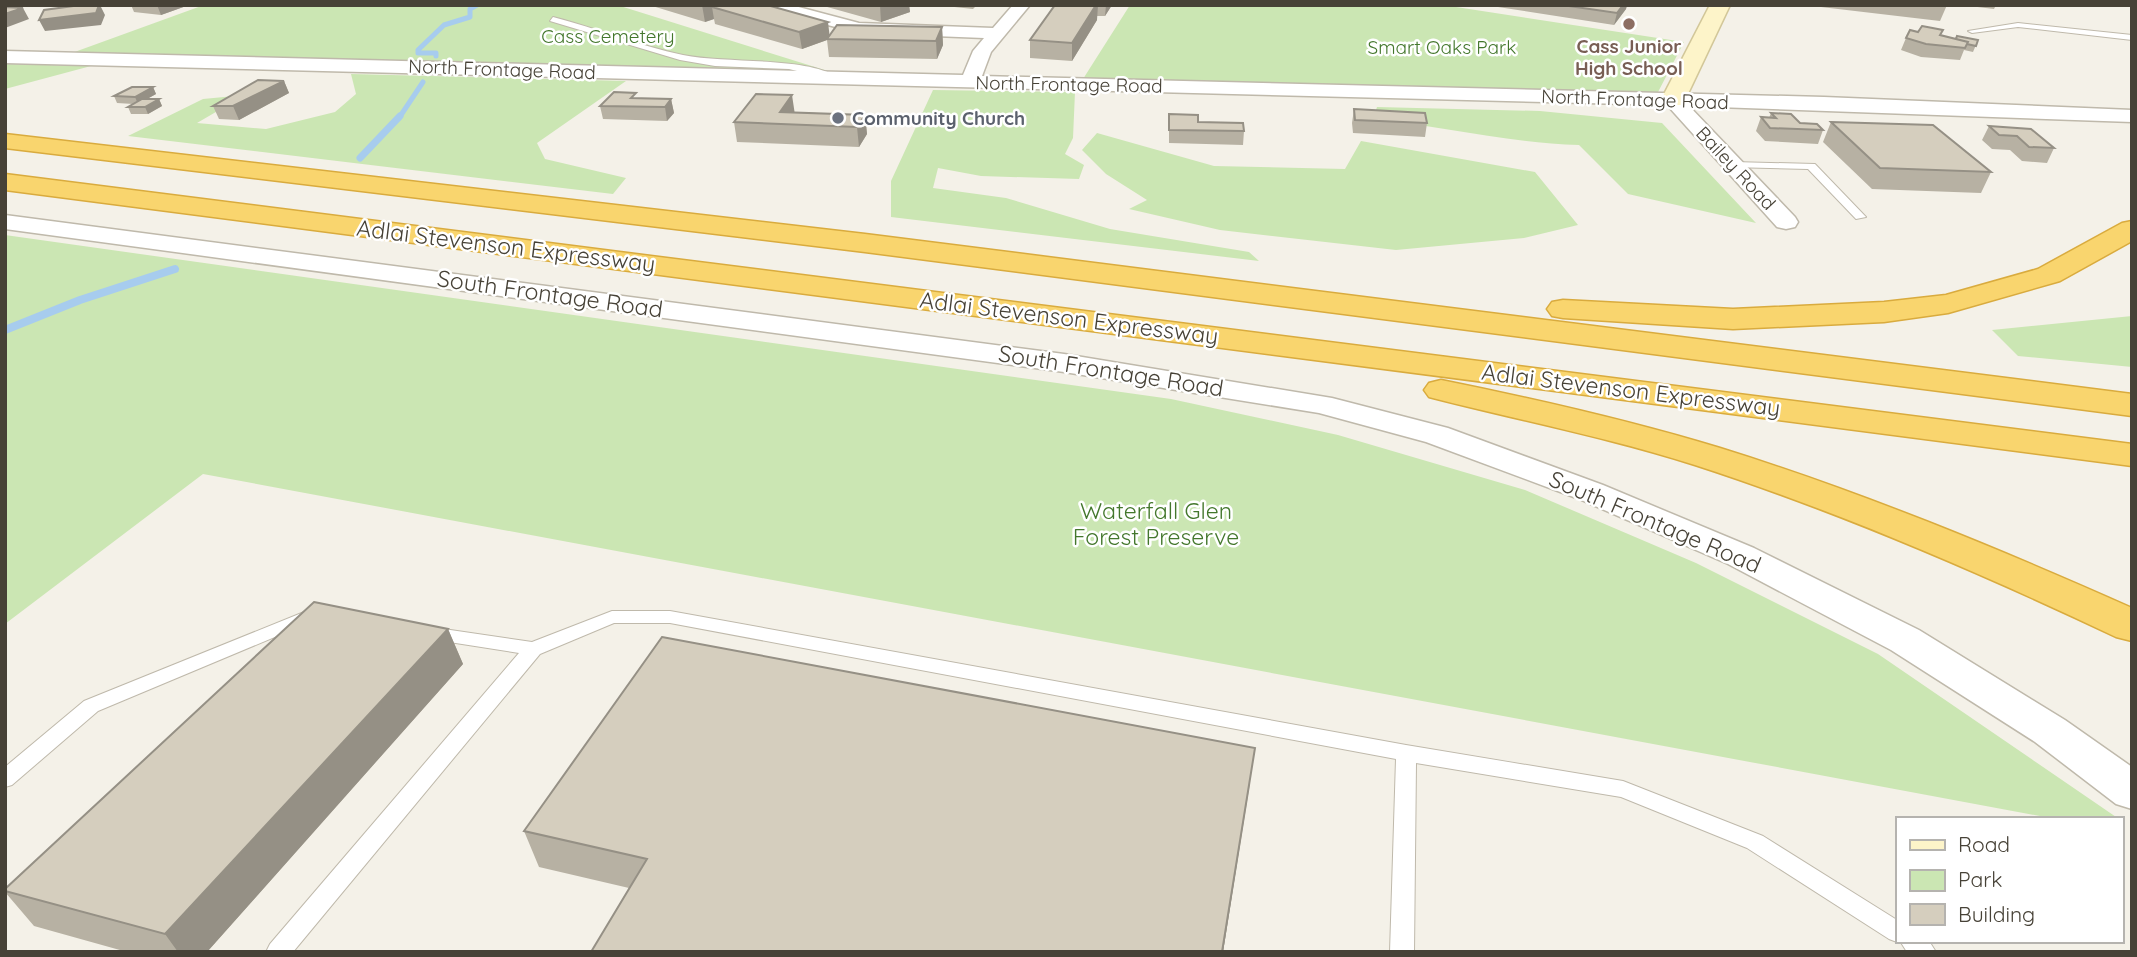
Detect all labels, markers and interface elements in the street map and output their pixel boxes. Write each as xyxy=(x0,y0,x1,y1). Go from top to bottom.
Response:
marker: Cass Junior High School xyxy=(1621,16,1637,32)
park label: Cass Cemetery xyxy=(541,24,675,48)
place label: Cass Junior High School xyxy=(1575,34,1683,80)
park label: Smart Oaks Park xyxy=(1368,35,1516,59)
street label: North Frontage Road xyxy=(408,54,596,84)
street label: North Frontage Road xyxy=(975,70,1163,98)
street label: North Frontage Road xyxy=(1541,84,1729,114)
place label: Community Church xyxy=(852,106,1025,130)
marker: Community Church xyxy=(830,110,846,126)
street label: Bailey Road xyxy=(1691,121,1781,215)
street label: Adlai Stevenson Expressway xyxy=(355,213,657,278)
street label: South Frontage Road xyxy=(435,263,665,324)
street label: Adlai Stevenson Expressway xyxy=(918,285,1220,350)
street label: South Frontage Road xyxy=(997,338,1226,403)
street label: Adlai Stevenson Expressway xyxy=(1480,357,1782,422)
street label: South Frontage Road xyxy=(1545,464,1766,579)
park label: Waterfall Glen Forest Preserve xyxy=(1073,496,1239,551)
legend xyxy=(1896,817,2123,943)
text: Road xyxy=(1958,831,2010,857)
text: Park xyxy=(1958,866,2002,892)
text: Building xyxy=(1958,901,2035,927)

